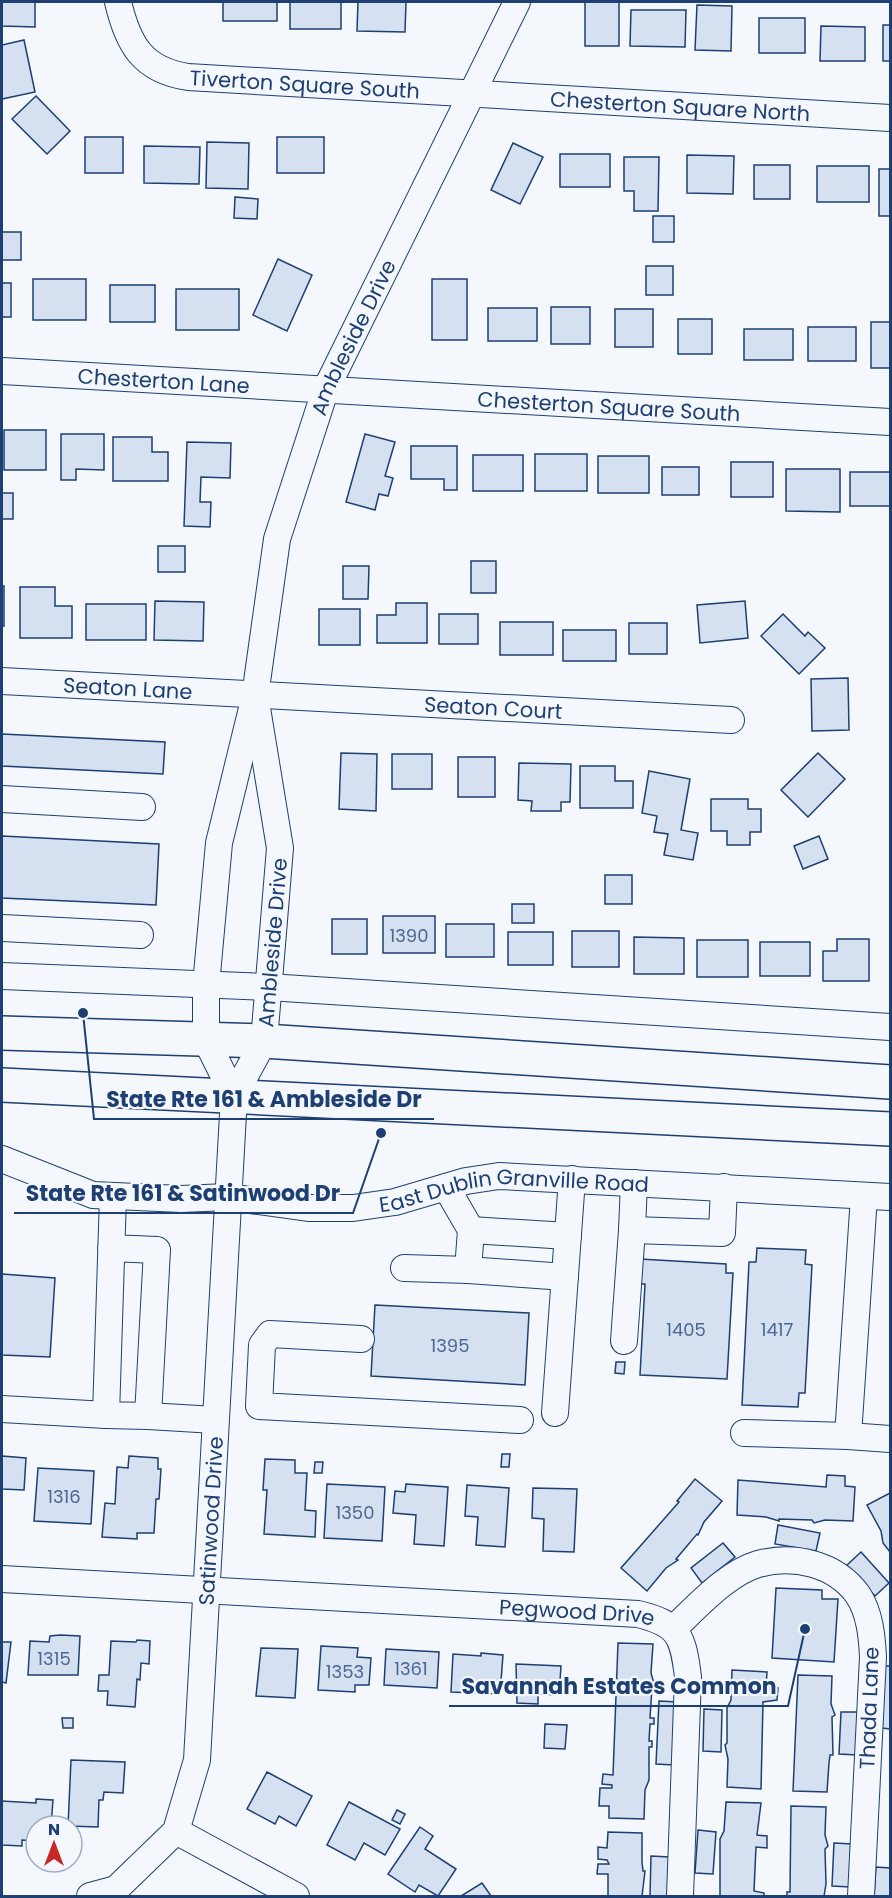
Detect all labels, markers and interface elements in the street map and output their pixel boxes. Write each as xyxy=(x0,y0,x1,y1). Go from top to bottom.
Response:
street label: Tiverton Square South xyxy=(189,63,421,105)
street label: Chesterton Square North xyxy=(549,84,811,128)
street label: Ambleside Drive xyxy=(304,254,402,419)
street label: Chesterton Lane xyxy=(77,361,250,400)
street label: Chesterton Square South xyxy=(477,384,741,428)
street label: Seaton Lane xyxy=(62,670,193,706)
street label: Seaton Court xyxy=(423,689,563,725)
street label: Ambleside Drive xyxy=(251,857,294,1028)
house number: 1390 xyxy=(389,923,429,948)
callout: State Rte 161 & Ambleside Dr xyxy=(94,1079,434,1119)
text: State Rte 161 & Ambleside Dr xyxy=(106,1084,422,1115)
street label: East Dublin Granville Road xyxy=(377,1161,650,1219)
callout: State Rte 161 & Satinwood Dr xyxy=(14,1173,353,1213)
text: State Rte 161 & Satinwood Dr xyxy=(26,1178,340,1209)
house number: 1405 xyxy=(666,1317,706,1342)
house number: 1417 xyxy=(761,1317,794,1342)
house number: 1395 xyxy=(430,1333,470,1358)
street label: Satinwood Drive xyxy=(191,1435,230,1606)
house number: 1316 xyxy=(47,1484,81,1509)
house number: 1350 xyxy=(336,1500,374,1525)
street label: Pegwood Drive xyxy=(498,1592,659,1633)
house number: 1315 xyxy=(37,1646,71,1671)
street label: Thada Lane xyxy=(852,1646,886,1770)
house number: 1361 xyxy=(394,1656,428,1681)
house number: 1353 xyxy=(326,1659,364,1684)
callout: Savannah Estates Common xyxy=(449,1666,788,1706)
text: Savannah Estates Common xyxy=(462,1671,776,1702)
north arrow xyxy=(24,1814,84,1874)
text: N xyxy=(48,1818,60,1841)

